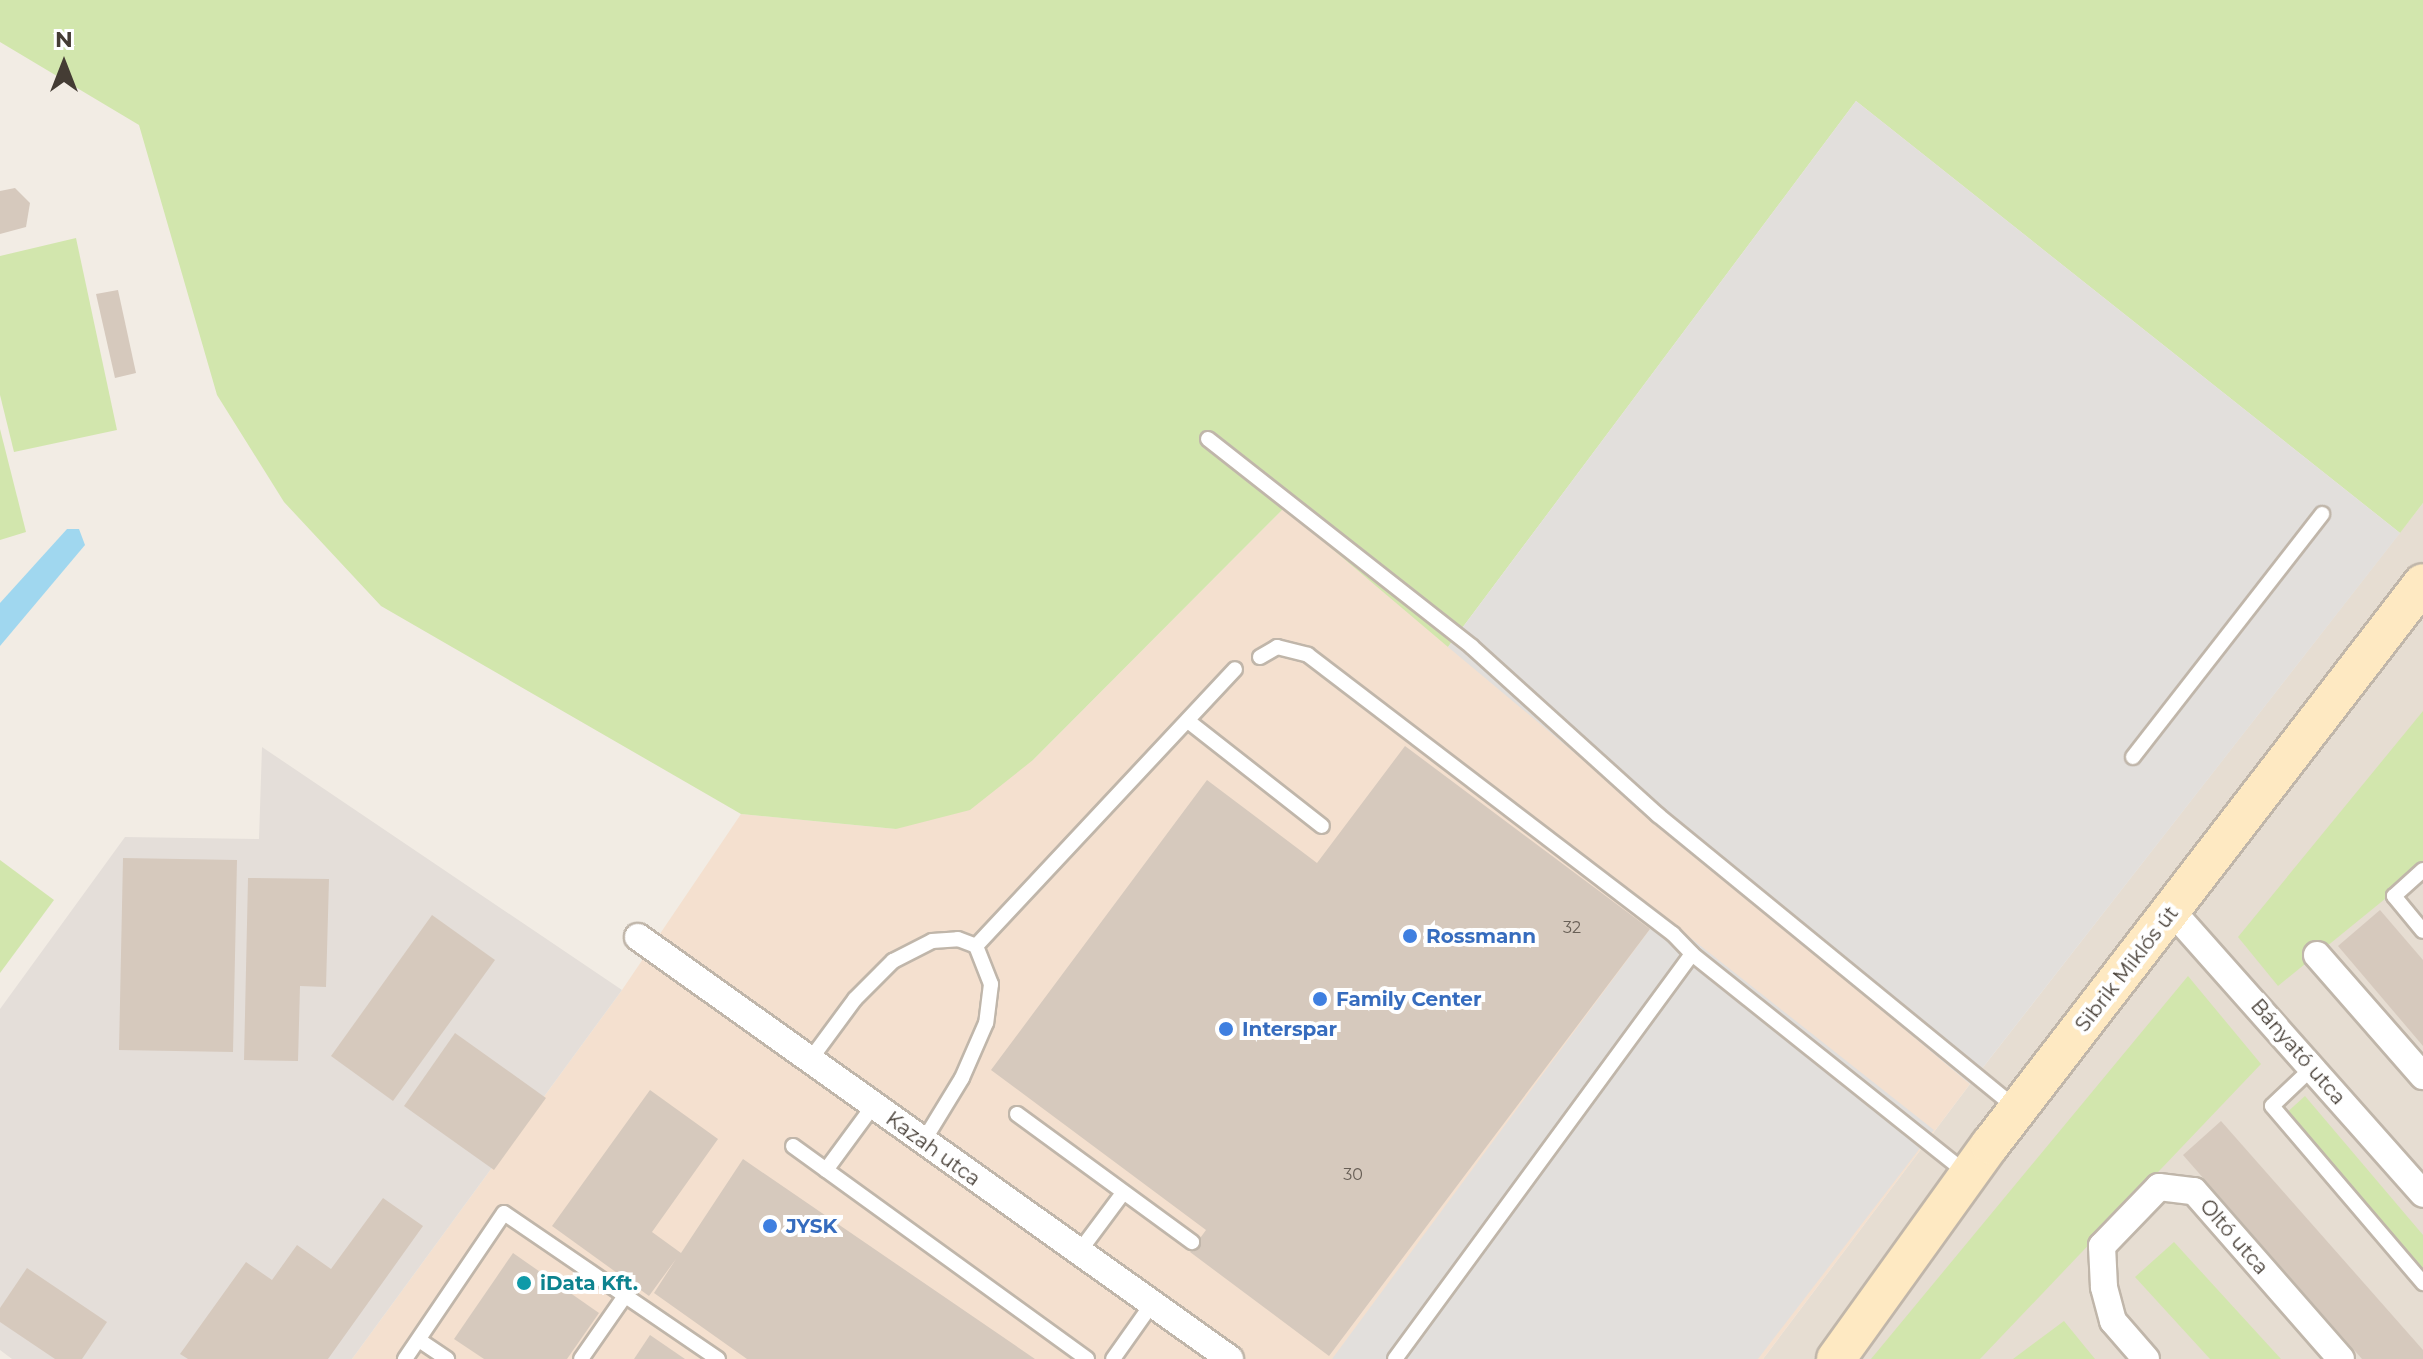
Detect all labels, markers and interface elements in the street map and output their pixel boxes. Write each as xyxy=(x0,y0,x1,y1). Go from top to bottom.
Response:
north arrow xyxy=(24,24,104,104)
text: N xyxy=(55,26,73,53)
street label: Sibrik Miklós út xyxy=(2071,901,2183,1037)
house number: 32 xyxy=(1563,918,1581,938)
place label: Rossmann xyxy=(1426,924,1536,948)
marker: Rossmann xyxy=(1401,927,1419,945)
place label: Family Center xyxy=(1336,987,1482,1011)
marker: Family Center xyxy=(1311,990,1329,1008)
street label: Bányató utca xyxy=(2246,994,2350,1110)
place label: Interspar xyxy=(1242,1017,1337,1041)
marker: Interspar xyxy=(1217,1020,1235,1038)
street label: Kazah utca xyxy=(881,1107,985,1191)
house number: 30 xyxy=(1343,1165,1363,1185)
street label: Oltó utca xyxy=(2195,1195,2273,1279)
place label: JYSK xyxy=(786,1214,837,1238)
marker: JYSK xyxy=(761,1217,779,1235)
place label: iData Kft. xyxy=(540,1271,638,1295)
marker: iData Kft. xyxy=(515,1274,533,1292)

